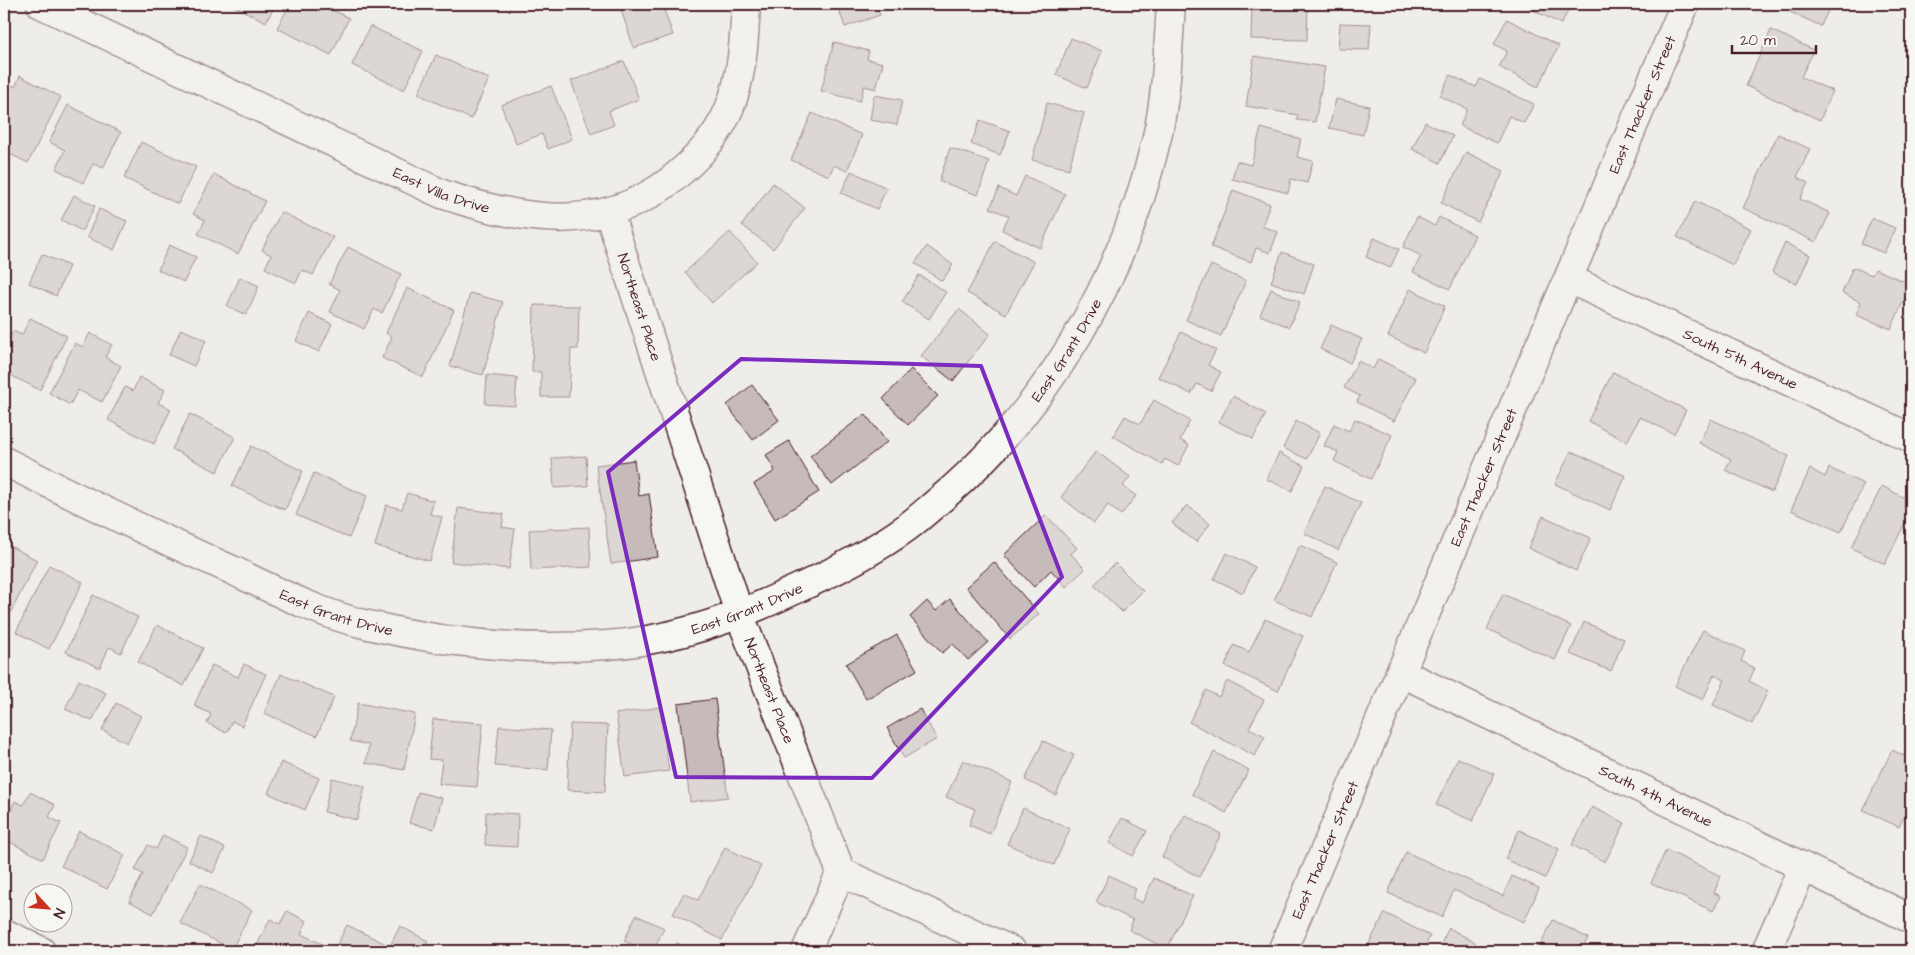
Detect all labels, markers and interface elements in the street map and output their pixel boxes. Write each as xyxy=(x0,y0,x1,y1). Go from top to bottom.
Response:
scale bar xyxy=(1732,22,1816,54)
text: 20 m xyxy=(1740,30,1776,51)
street label: East Thacker Street xyxy=(1604,32,1681,177)
street label: East Villa Drive xyxy=(390,162,492,218)
street label: Northeast Place xyxy=(612,251,667,364)
street label: East Grant Drive xyxy=(1026,295,1107,406)
street label: South 5th Avenue xyxy=(1680,323,1801,394)
street label: East Thacker Street xyxy=(1445,405,1522,549)
street label: East Grant Drive xyxy=(689,577,806,640)
street label: East Grant Drive xyxy=(276,584,395,641)
street label: Northeast Place xyxy=(739,635,800,747)
street label: South 4th Avenue xyxy=(1595,759,1716,832)
street label: East Thacker Street xyxy=(1286,778,1364,922)
north arrow xyxy=(22,882,72,932)
text: N xyxy=(48,905,70,922)

